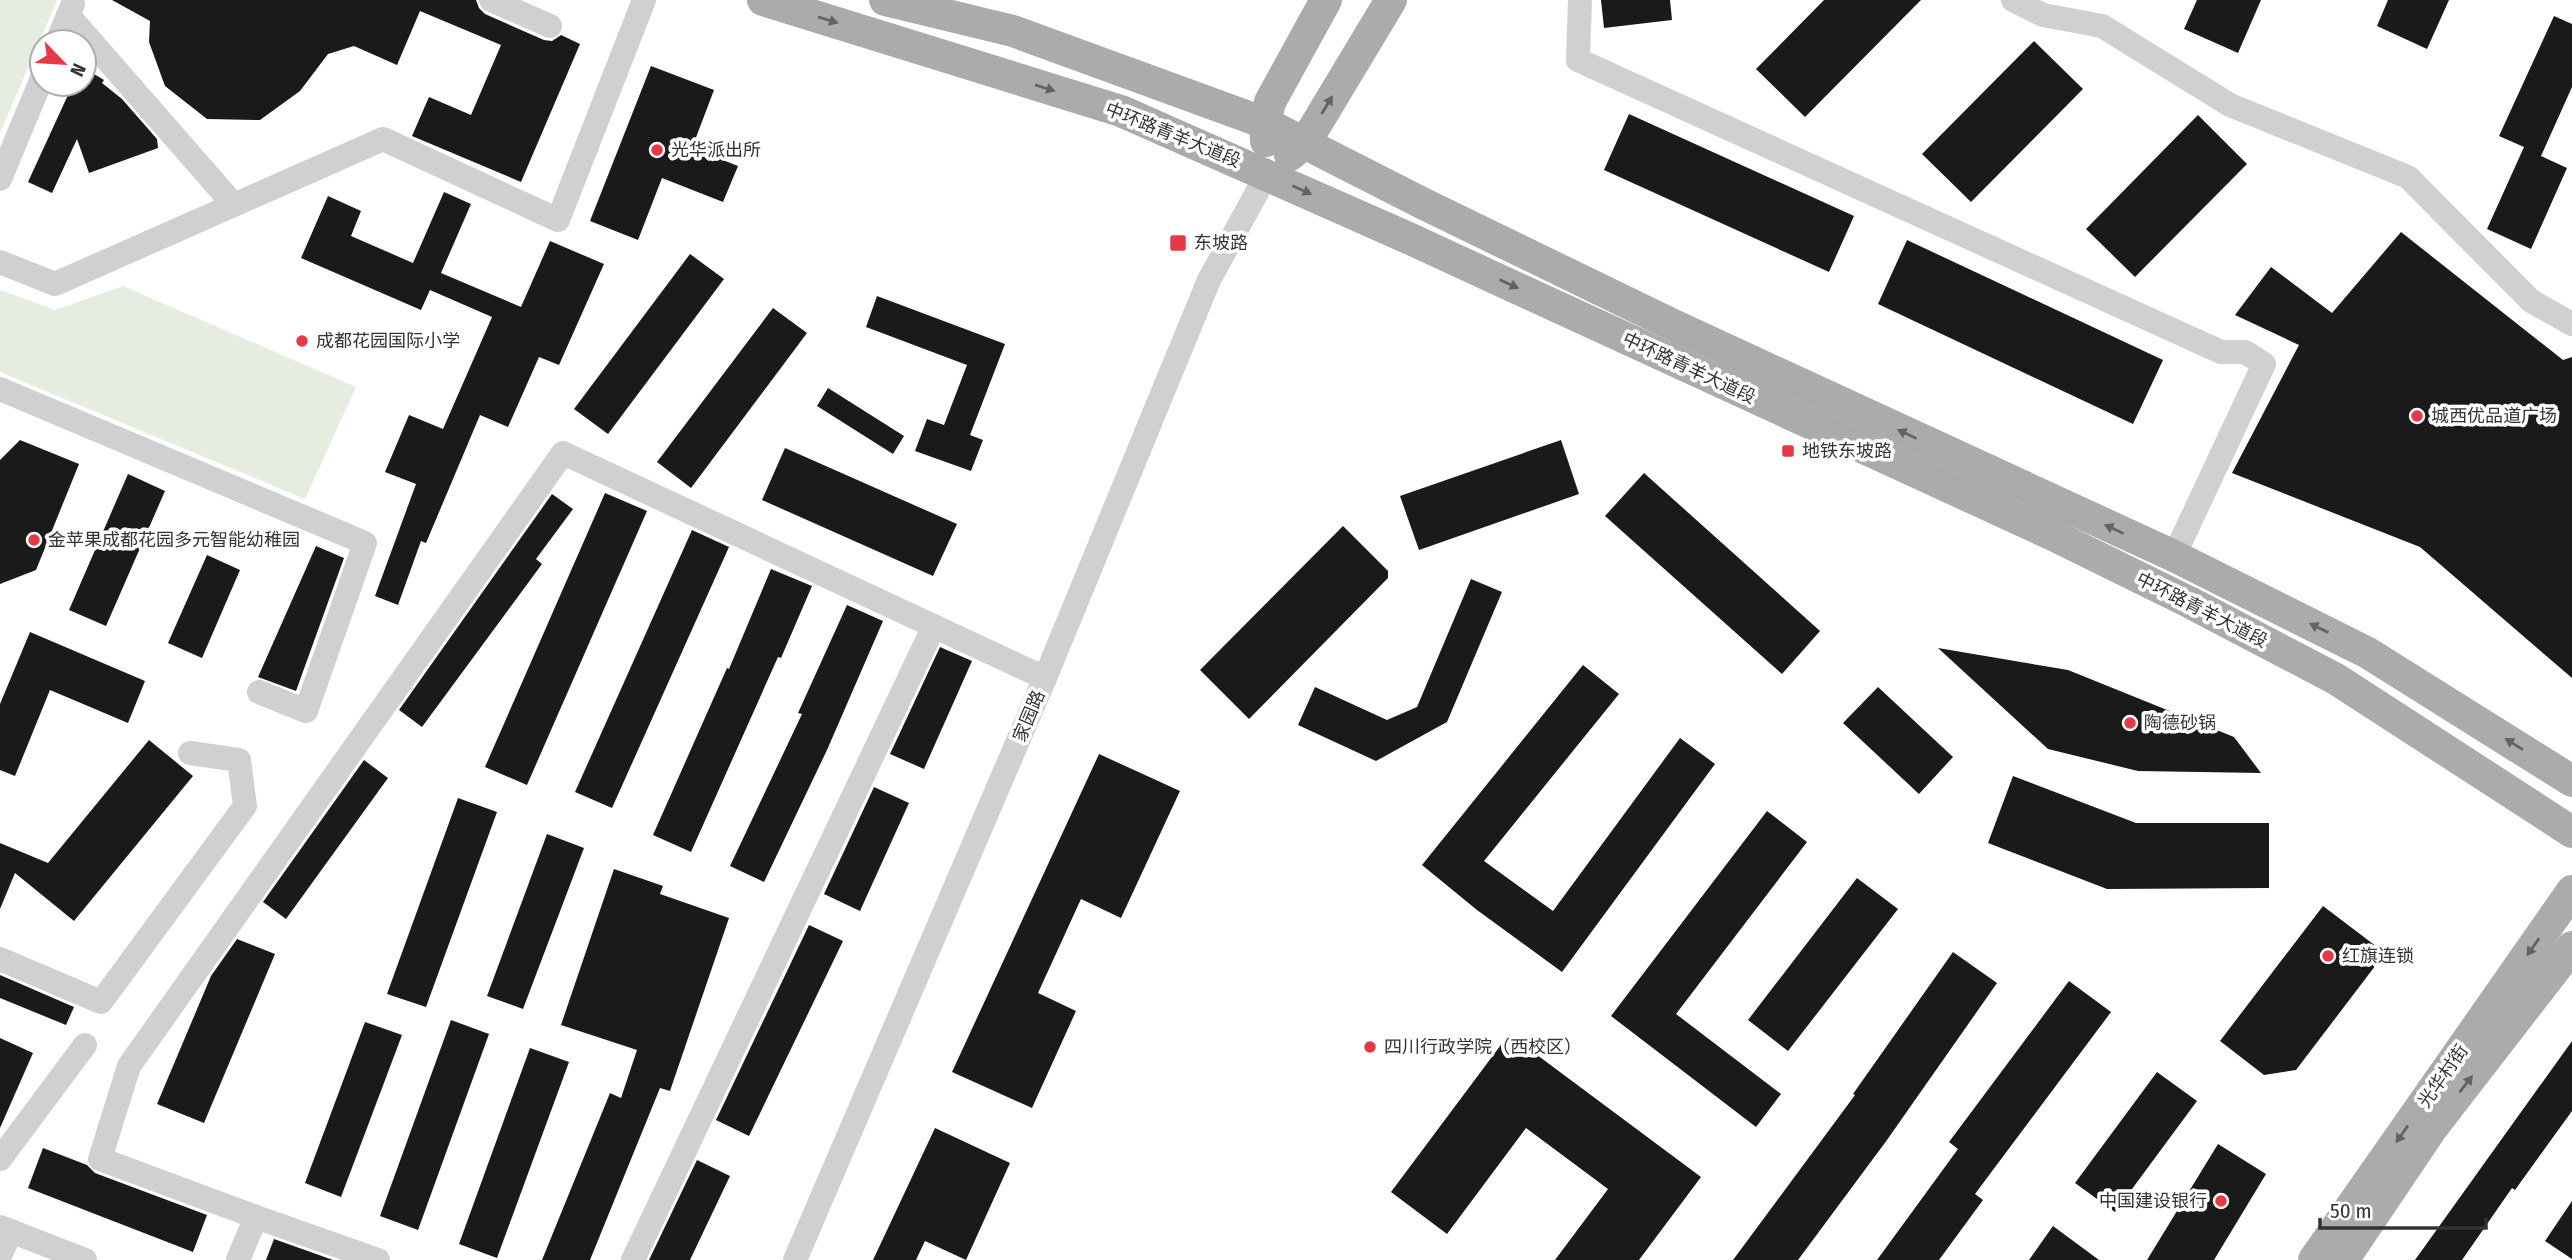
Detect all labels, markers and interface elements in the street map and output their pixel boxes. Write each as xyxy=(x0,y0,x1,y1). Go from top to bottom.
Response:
one-way arrow xyxy=(818,16,839,26)
north arrow xyxy=(28,28,98,98)
text: N xyxy=(65,60,91,80)
one-way arrow xyxy=(1035,83,1056,93)
one-way arrow xyxy=(1321,96,1334,115)
street label: 中环路青羊大道段 xyxy=(1102,98,1244,172)
place label: 光华派出所 xyxy=(671,139,761,161)
marker: 光华派出所 xyxy=(649,142,665,158)
one-way arrow xyxy=(1292,184,1312,196)
place label: 东坡路 xyxy=(1194,232,1248,254)
marker: 东坡路 xyxy=(1168,233,1188,253)
one-way arrow xyxy=(1499,279,1519,290)
street label: 中环路青羊大道段 xyxy=(1619,328,1759,408)
place label: 成都花园国际小学 xyxy=(316,330,460,352)
marker: 成都花园国际小学 xyxy=(294,333,310,349)
place label: 城西优品道广场 xyxy=(2431,405,2557,427)
marker: 城西优品道广场 xyxy=(2409,408,2425,424)
one-way arrow xyxy=(1897,428,1918,439)
place label: 地铁东坡路 xyxy=(1802,440,1892,462)
marker: 地铁东坡路 xyxy=(1780,443,1796,459)
one-way arrow xyxy=(2104,523,2124,535)
place label: 金苹果成都花园多元智能幼稚园 xyxy=(48,529,300,551)
marker: 金苹果成都花园多元智能幼稚园 xyxy=(26,532,42,548)
street label: 中环路青羊大道段 xyxy=(2133,568,2271,652)
one-way arrow xyxy=(2309,623,2329,634)
street label: 家园路 xyxy=(1008,687,1050,745)
place label: 陶德砂锅 xyxy=(2144,712,2216,734)
marker: 陶德砂锅 xyxy=(2122,715,2138,731)
one-way arrow xyxy=(2505,738,2524,751)
one-way arrow xyxy=(2526,938,2540,956)
place label: 红旗连锁 xyxy=(2342,945,2414,967)
marker: 红旗连锁 xyxy=(2320,948,2336,964)
place label: 四川行政学院（西校区） xyxy=(1384,1036,1582,1058)
marker: 四川行政学院（西校区） xyxy=(1362,1039,1378,1055)
street label: 光华村街 xyxy=(2413,1040,2473,1112)
one-way arrow xyxy=(2459,1075,2473,1093)
one-way arrow xyxy=(2395,1125,2409,1143)
scale bar xyxy=(2320,1186,2486,1230)
place label: 中国建设银行 xyxy=(2099,1190,2207,1212)
marker: 中国建设银行 xyxy=(2213,1193,2229,1209)
text: 50 m xyxy=(2330,1198,2372,1224)

